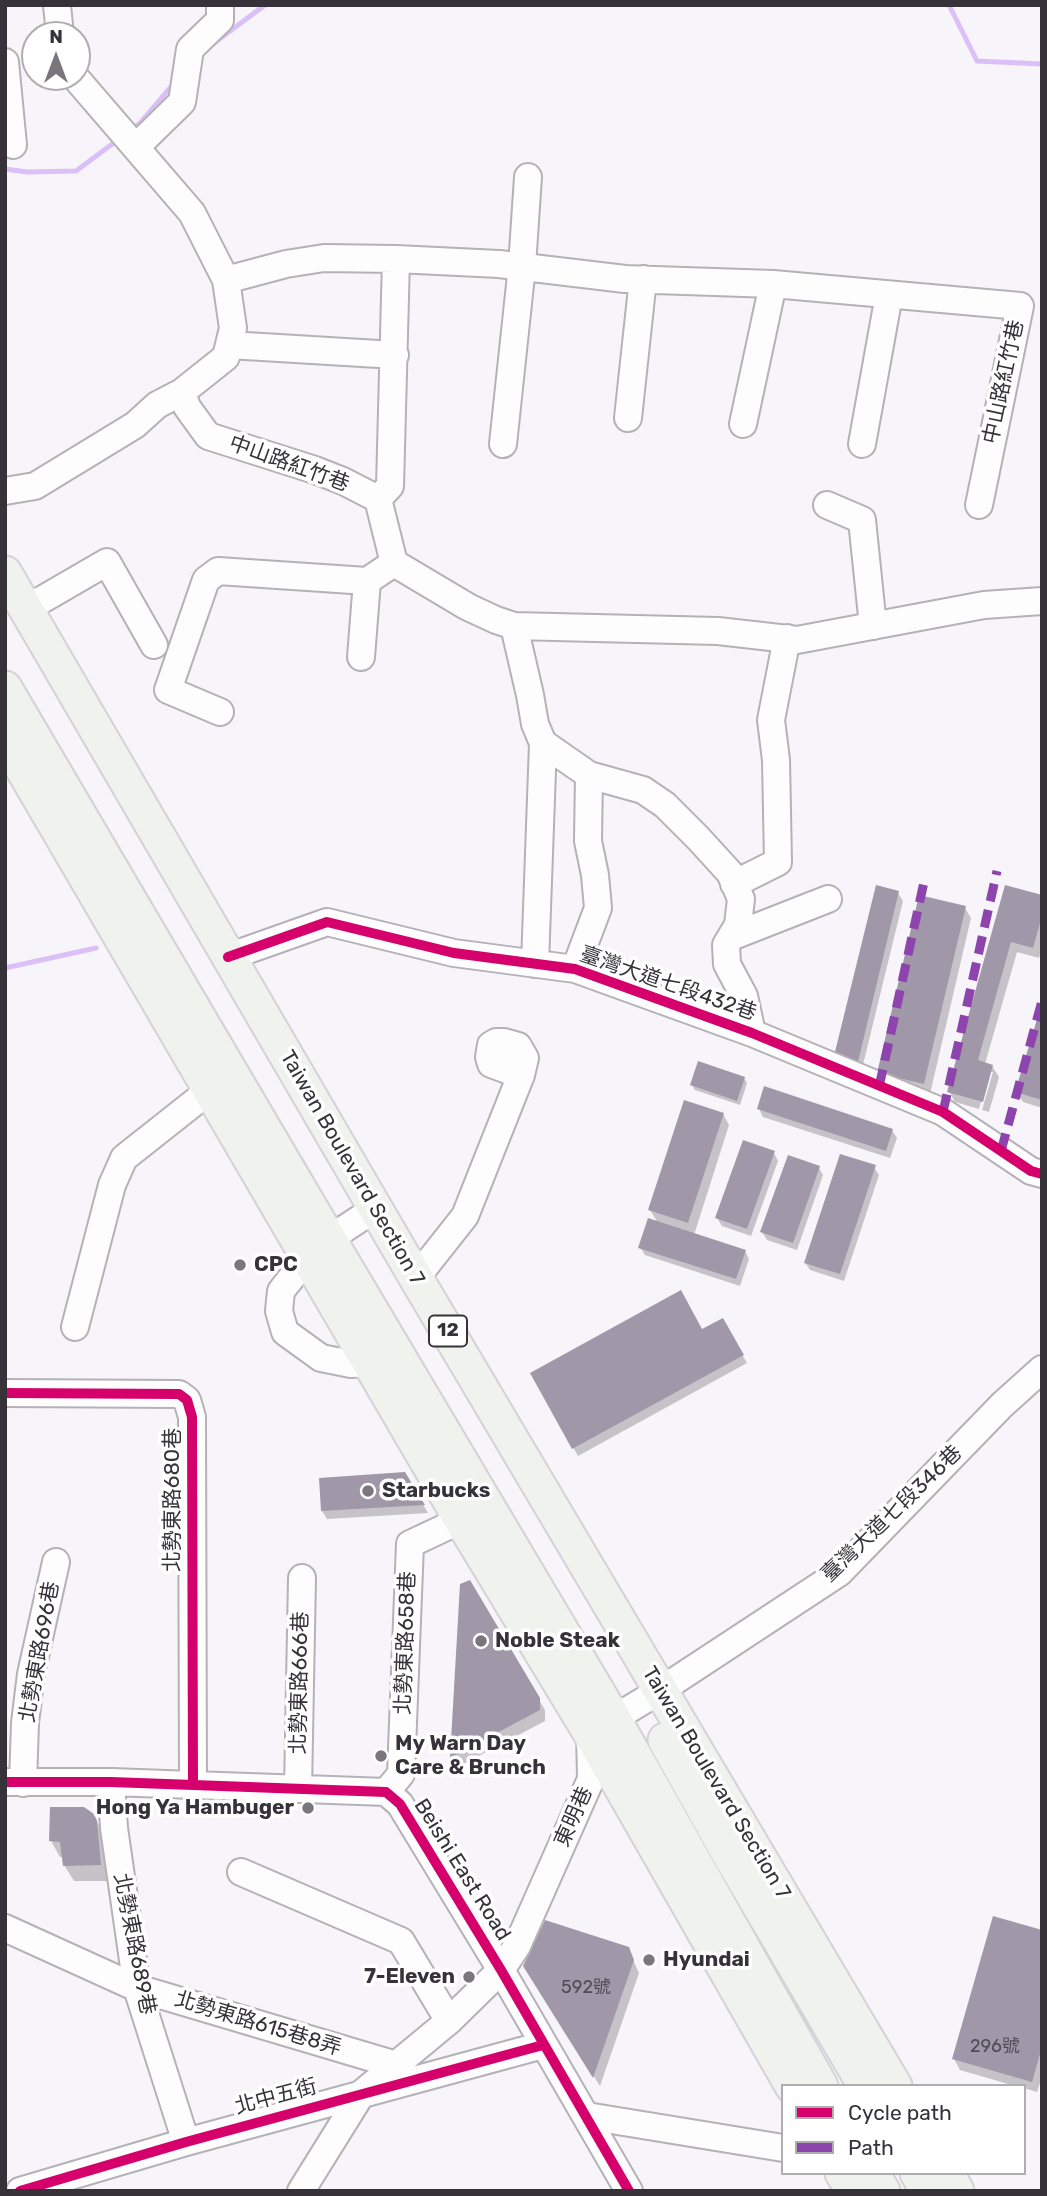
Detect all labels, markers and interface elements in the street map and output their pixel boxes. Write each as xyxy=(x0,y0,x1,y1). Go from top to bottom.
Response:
north arrow xyxy=(21,21,91,91)
text: N xyxy=(49,25,63,48)
street label: 中山路紅竹巷 xyxy=(979,318,1029,446)
street label: 中山路紅竹巷 xyxy=(225,431,353,497)
street label: 臺灣大道七段432巷 xyxy=(576,942,760,1026)
street label: Taiwan Boulevard Section 7 xyxy=(274,1046,430,1290)
place label: CPC xyxy=(254,1252,298,1278)
marker: CPC xyxy=(232,1257,248,1273)
road number: 12 xyxy=(429,1316,467,1346)
street label: 北勢東路680巷 xyxy=(160,1428,186,1572)
street label: 臺灣大道七段346巷 xyxy=(817,1441,967,1587)
place label: Starbucks xyxy=(382,1478,490,1504)
marker: Starbucks xyxy=(360,1483,376,1499)
street label: 北勢東路658巷 xyxy=(391,1571,421,1715)
street label: 北勢東路696巷 xyxy=(15,1580,65,1724)
street label: 北勢東路666巷 xyxy=(286,1611,314,1755)
place label: Noble Steak xyxy=(495,1628,620,1654)
marker: Noble Steak xyxy=(473,1633,489,1649)
street label: Taiwan Boulevard Section 7 xyxy=(637,1662,795,1904)
place label: My Warn Day Care & Brunch xyxy=(395,1731,546,1781)
marker: My Warn Day Care & Brunch xyxy=(373,1748,389,1764)
street label: 東明巷 xyxy=(550,1783,598,1851)
street label: Beishi East Road xyxy=(408,1794,516,1946)
place label: Hong Ya Hambuger xyxy=(96,1795,294,1821)
marker: Hong Ya Hambuger xyxy=(300,1800,316,1816)
street label: 北勢東路689巷 xyxy=(108,1871,160,2017)
place label: Hyundai xyxy=(663,1947,750,1973)
marker: Hyundai xyxy=(641,1952,657,1968)
place label: 7-Eleven xyxy=(364,1964,455,1990)
marker: 7-Eleven xyxy=(461,1969,477,1985)
house number: 592號 xyxy=(561,1977,611,1999)
street label: 北勢東路615巷8弄 xyxy=(172,1987,344,2061)
house number: 296號 xyxy=(970,2036,1020,2058)
street label: 北中五街 xyxy=(232,2074,320,2120)
legend xyxy=(781,2084,1026,2175)
text: Cycle path xyxy=(848,2100,952,2125)
text: Path xyxy=(848,2135,894,2160)

